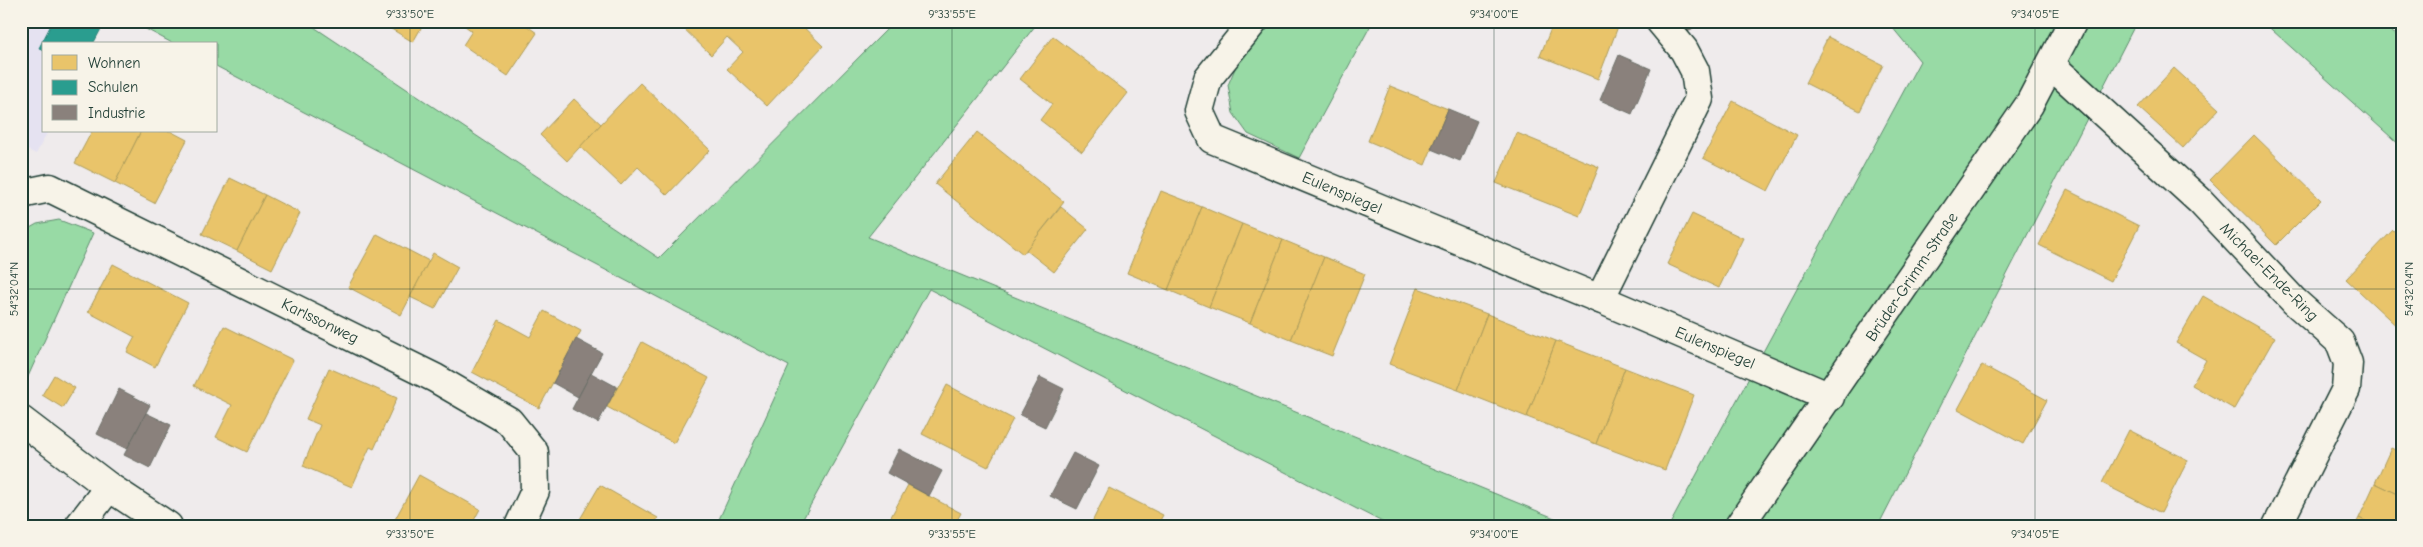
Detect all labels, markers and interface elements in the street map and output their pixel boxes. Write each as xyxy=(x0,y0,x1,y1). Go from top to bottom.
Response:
text: 9°33'50"E xyxy=(386,7,434,21)
text: 9°33'55"E xyxy=(928,7,976,21)
text: 9°34'00"E xyxy=(1470,7,1518,21)
text: 9°34'05"E xyxy=(2011,7,2059,21)
legend xyxy=(42,42,218,132)
text: Wohnen xyxy=(88,54,141,72)
text: Schulen xyxy=(88,78,138,96)
text: Industrie xyxy=(88,104,146,122)
street label: Eulenspiegel xyxy=(1299,168,1385,218)
street label: Brüder-Grimm-Straße xyxy=(1862,209,1962,345)
street label: Michael-Ende-Ring xyxy=(2216,219,2322,325)
text: 54°32'04"N xyxy=(7,262,21,316)
text: 54°32'04"N xyxy=(2402,262,2416,316)
street label: Karlssonweg xyxy=(279,295,361,347)
street label: Eulenspiegel xyxy=(1672,323,1758,373)
text: 9°33'50"E xyxy=(386,527,434,541)
text: 9°33'55"E xyxy=(928,527,976,541)
text: 9°34'00"E xyxy=(1470,527,1518,541)
text: 9°34'05"E xyxy=(2011,527,2059,541)

